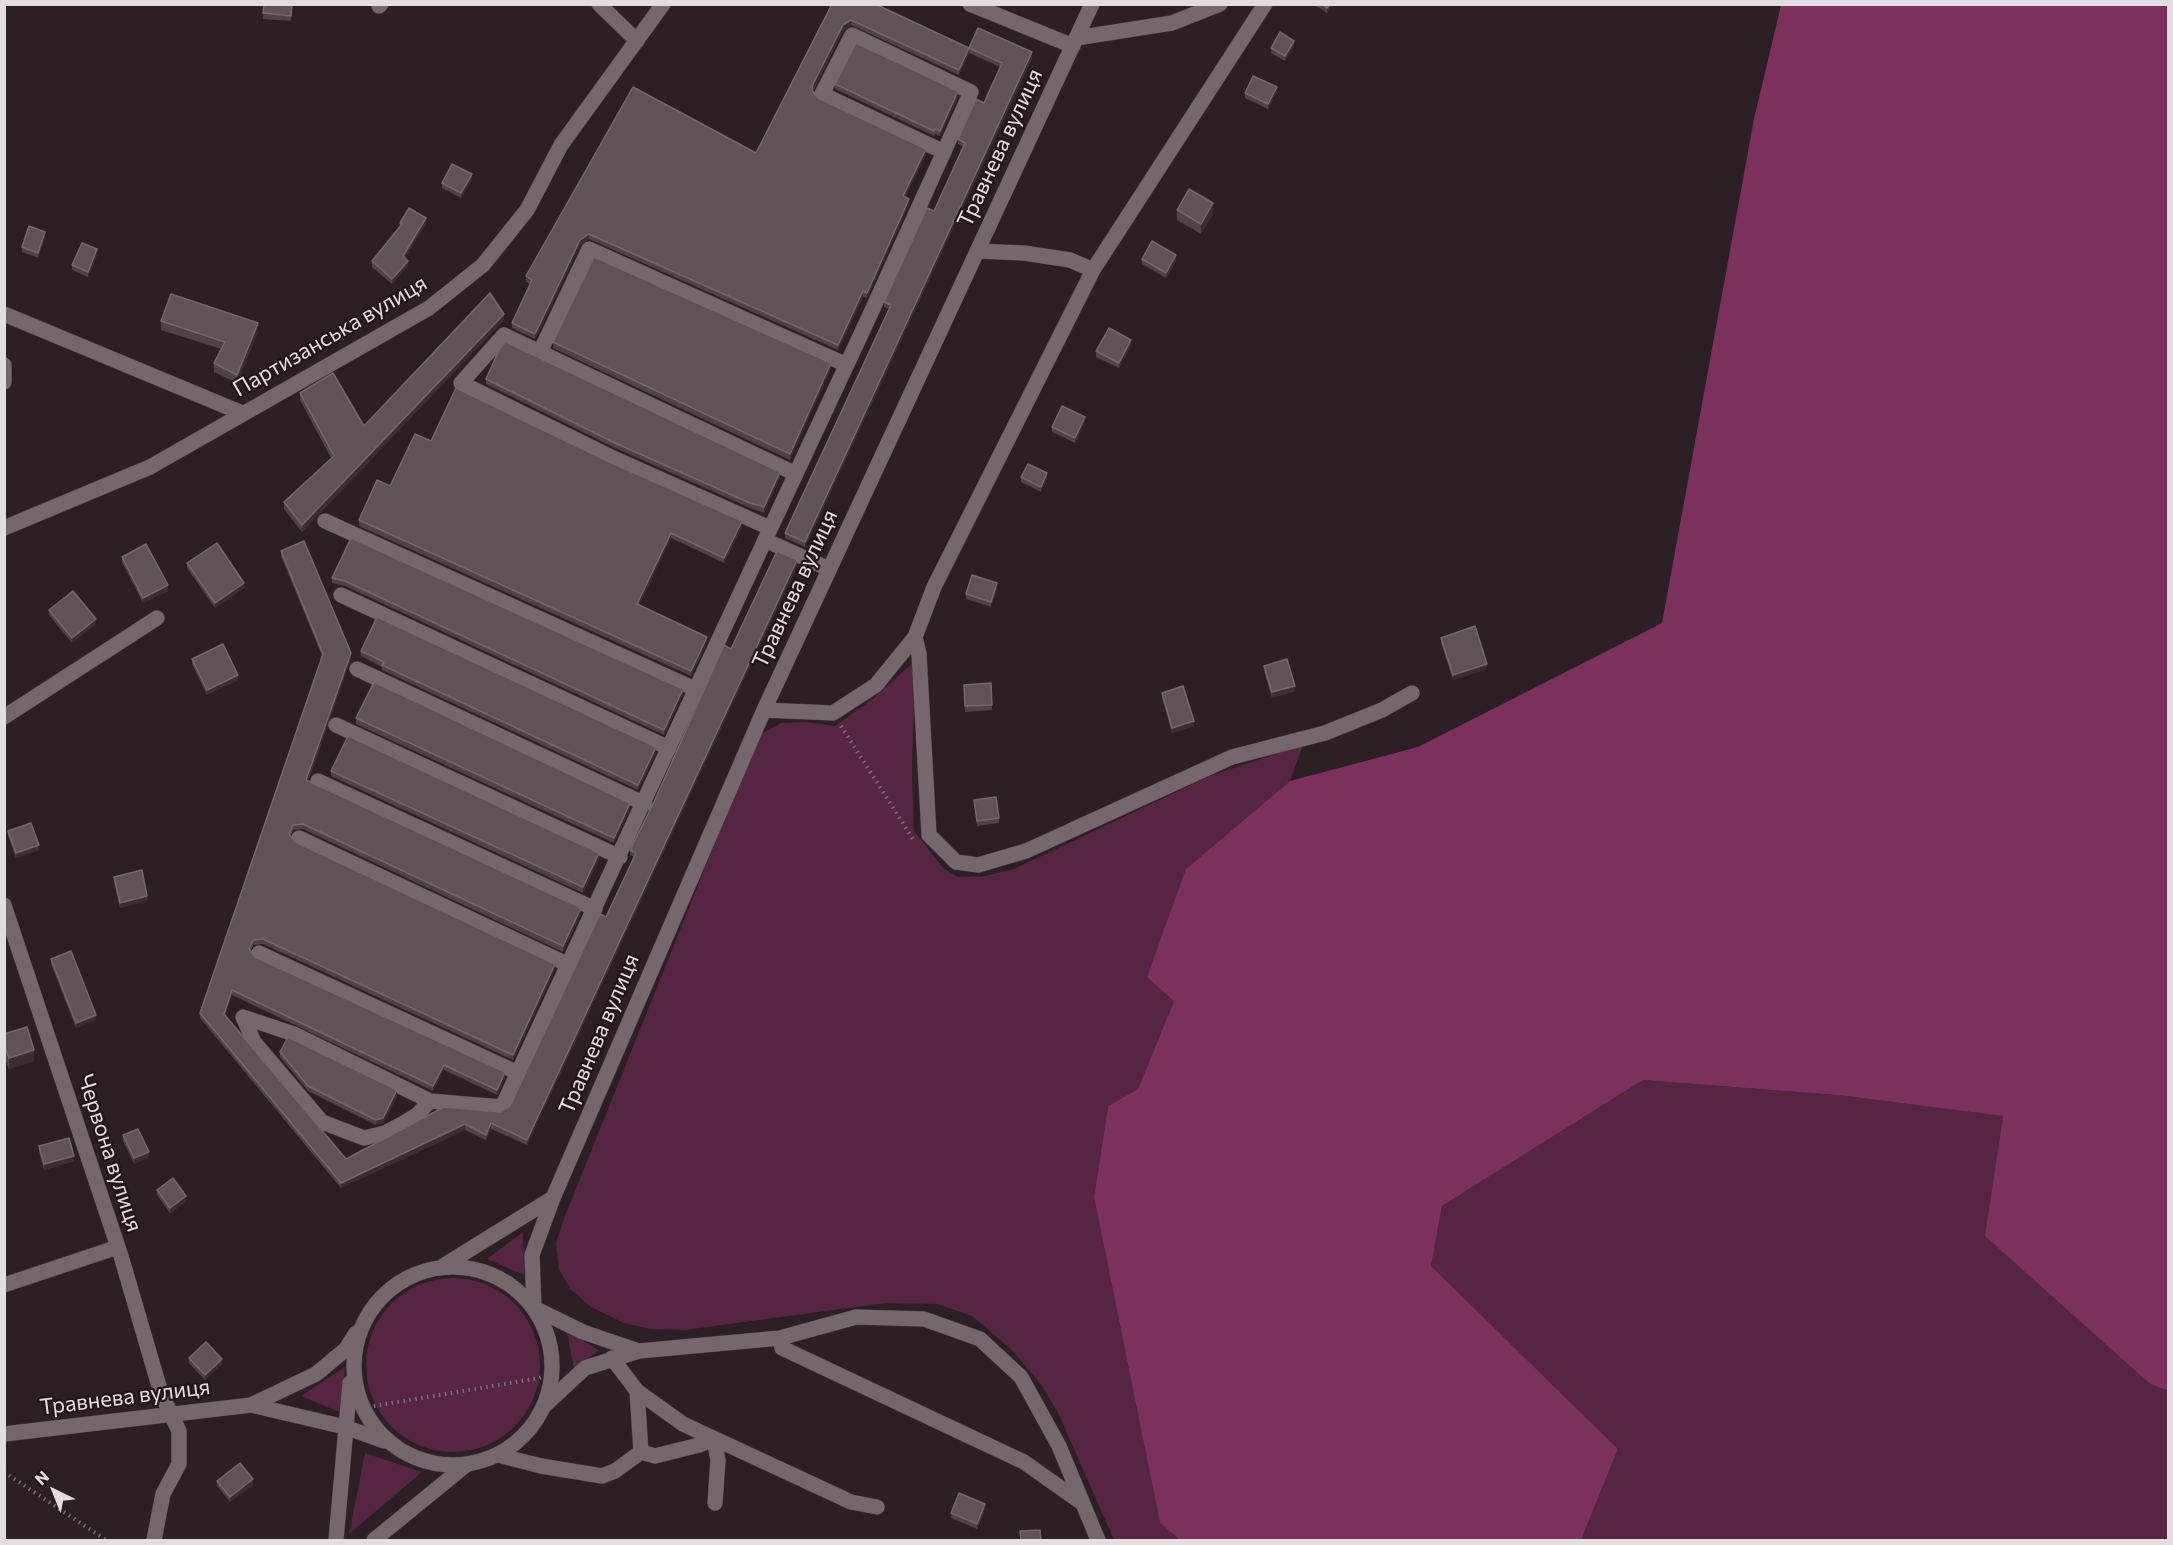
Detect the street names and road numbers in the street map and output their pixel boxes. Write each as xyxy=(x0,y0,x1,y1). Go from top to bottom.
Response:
street label: Травнева вулиця xyxy=(952,65,1048,231)
street label: Партизанська вулиця xyxy=(228,270,432,402)
street label: Травнева вулиця xyxy=(747,506,843,672)
street label: Травнева вулиця xyxy=(553,950,645,1118)
street label: Червона вулиця xyxy=(72,1071,148,1235)
street label: Травнева вулиця xyxy=(38,1373,212,1421)

